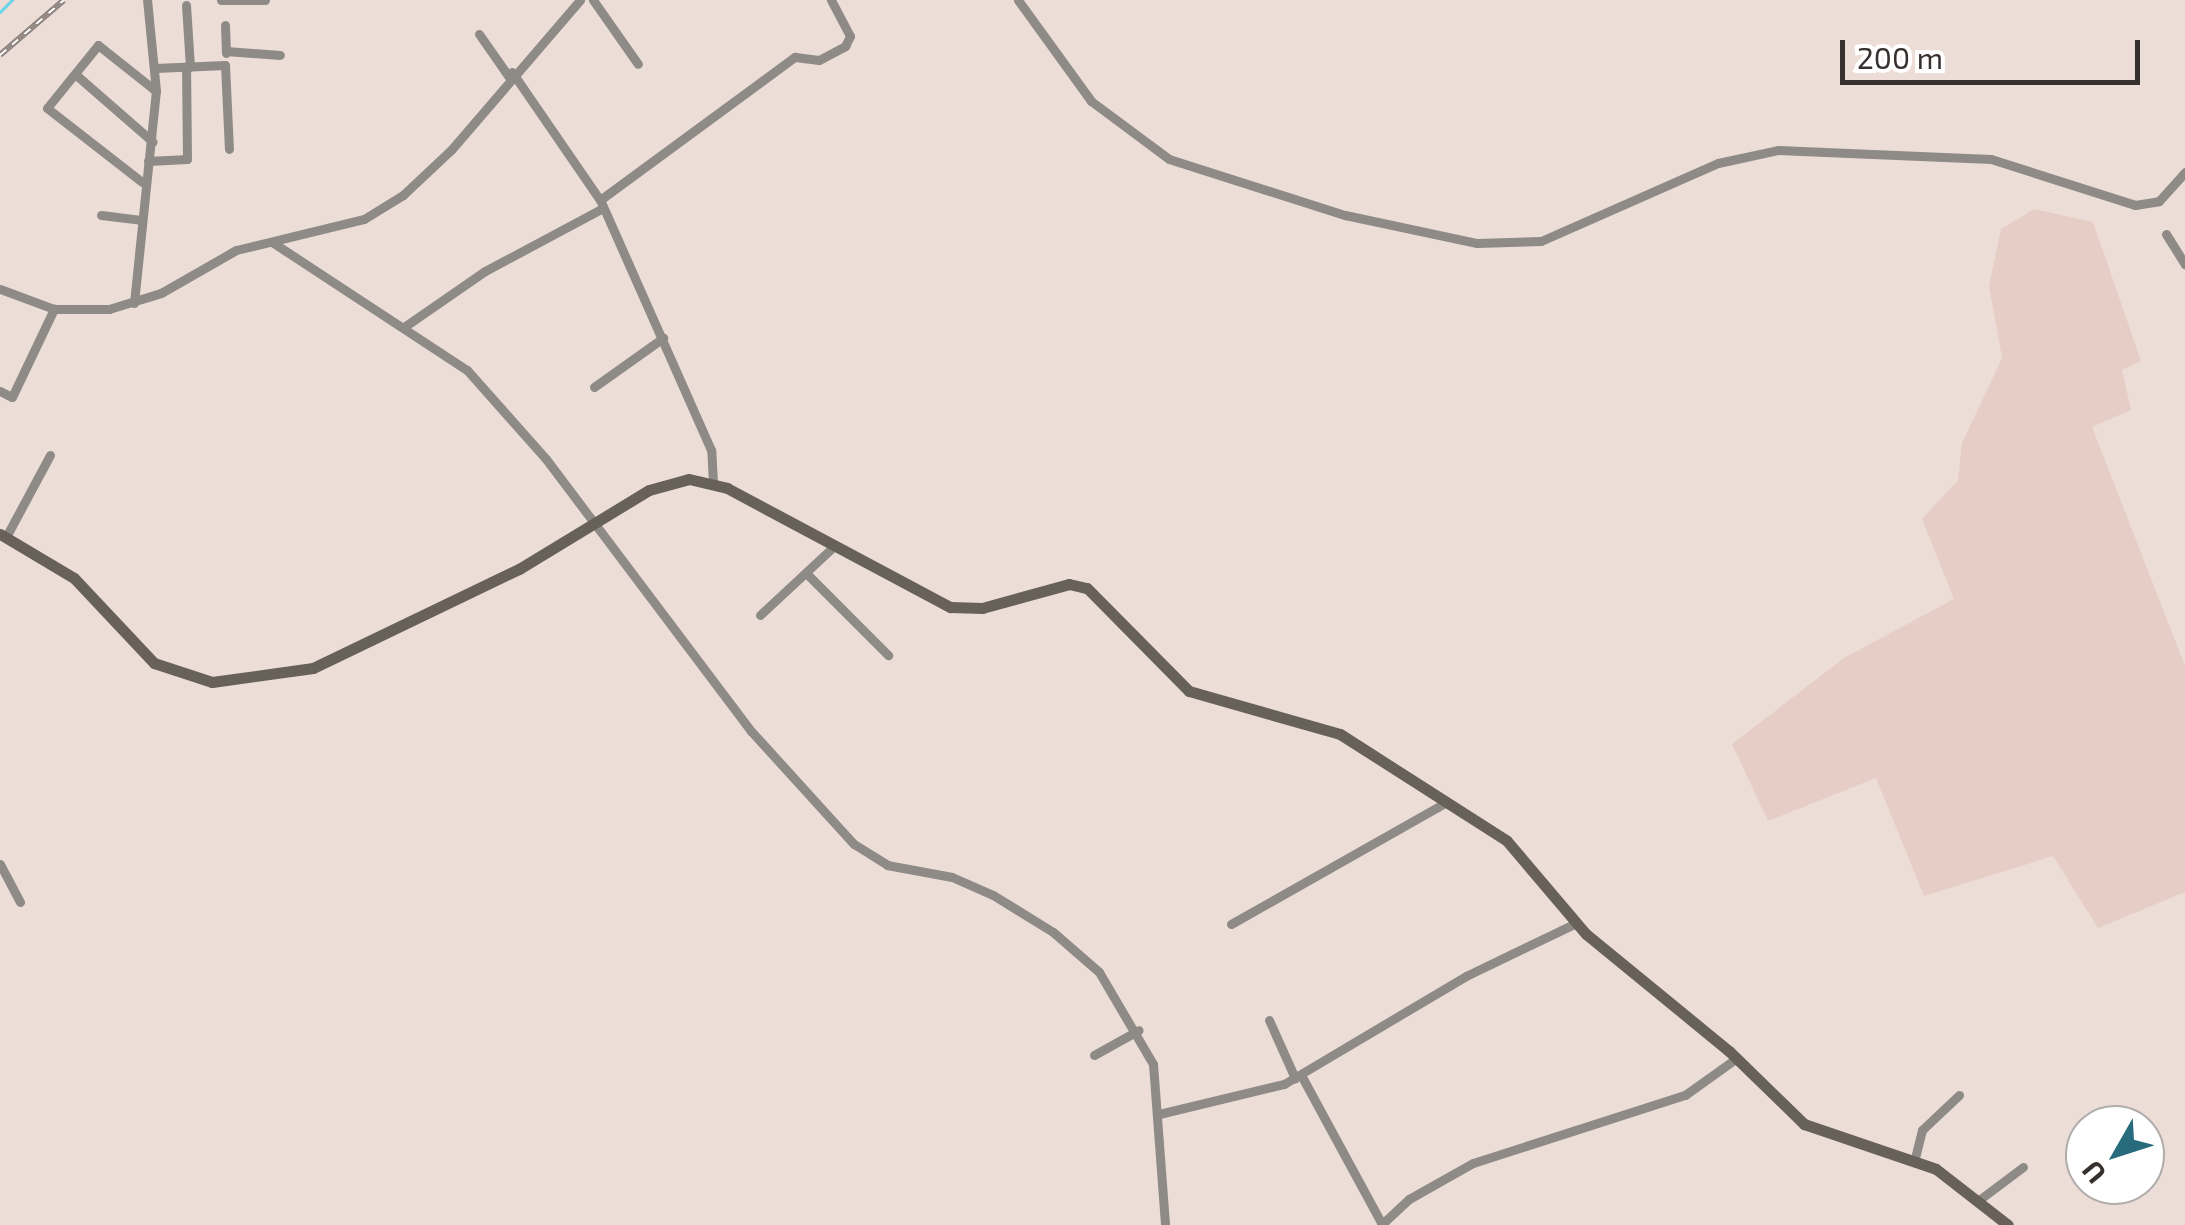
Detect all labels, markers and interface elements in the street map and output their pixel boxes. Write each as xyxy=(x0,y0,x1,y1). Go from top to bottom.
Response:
scale bar xyxy=(1845,20,2145,82)
text: 200 m xyxy=(1857,39,1943,75)
north arrow xyxy=(2065,1105,2165,1205)
text: U xyxy=(2074,1154,2112,1191)

